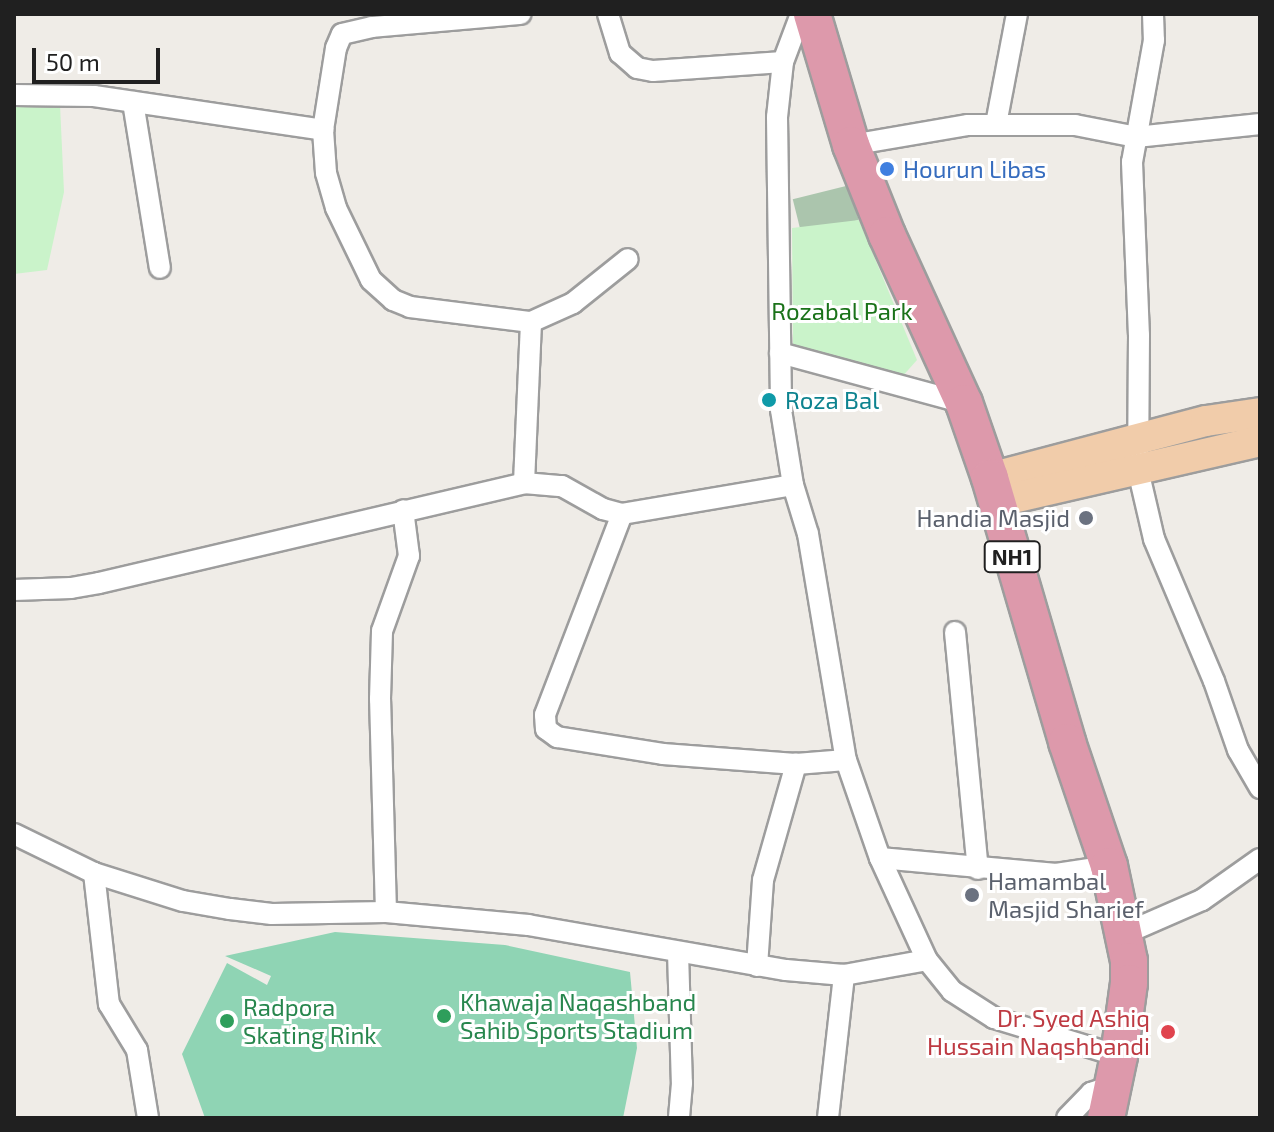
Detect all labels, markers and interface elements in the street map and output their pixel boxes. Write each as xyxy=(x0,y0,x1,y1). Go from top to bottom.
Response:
scale bar xyxy=(36,32,164,82)
text: 50 m xyxy=(46,47,100,76)
place label: Hourun Libas xyxy=(903,155,1046,183)
marker: Hourun Libas xyxy=(878,160,896,178)
park label: Rozabal Park xyxy=(771,297,913,325)
place label: Roza Bal xyxy=(785,386,879,414)
marker: Roza Bal xyxy=(760,391,778,409)
place label: Handia Masjid xyxy=(916,504,1070,532)
marker: Handia Masjid xyxy=(1077,509,1095,527)
road number: NH1 xyxy=(982,539,1042,575)
place label: Hamambal Masjid Sharief xyxy=(988,867,1144,923)
marker: Hamambal Masjid Sharief xyxy=(963,886,981,904)
place label: Khawaja Naqashband Sahib Sports Stadium xyxy=(460,988,696,1044)
place label: Radpora Skating Rink xyxy=(243,993,377,1049)
place label: Dr. Syed Ashiq Hussain Naqshbandi xyxy=(927,1004,1150,1060)
marker: Khawaja Naqashband Sahib Sports Stadium xyxy=(435,1007,453,1025)
marker: Radpora Skating Rink xyxy=(218,1012,236,1030)
marker: Dr. Syed Ashiq Hussain Naqshbandi xyxy=(1157,1021,1179,1043)

